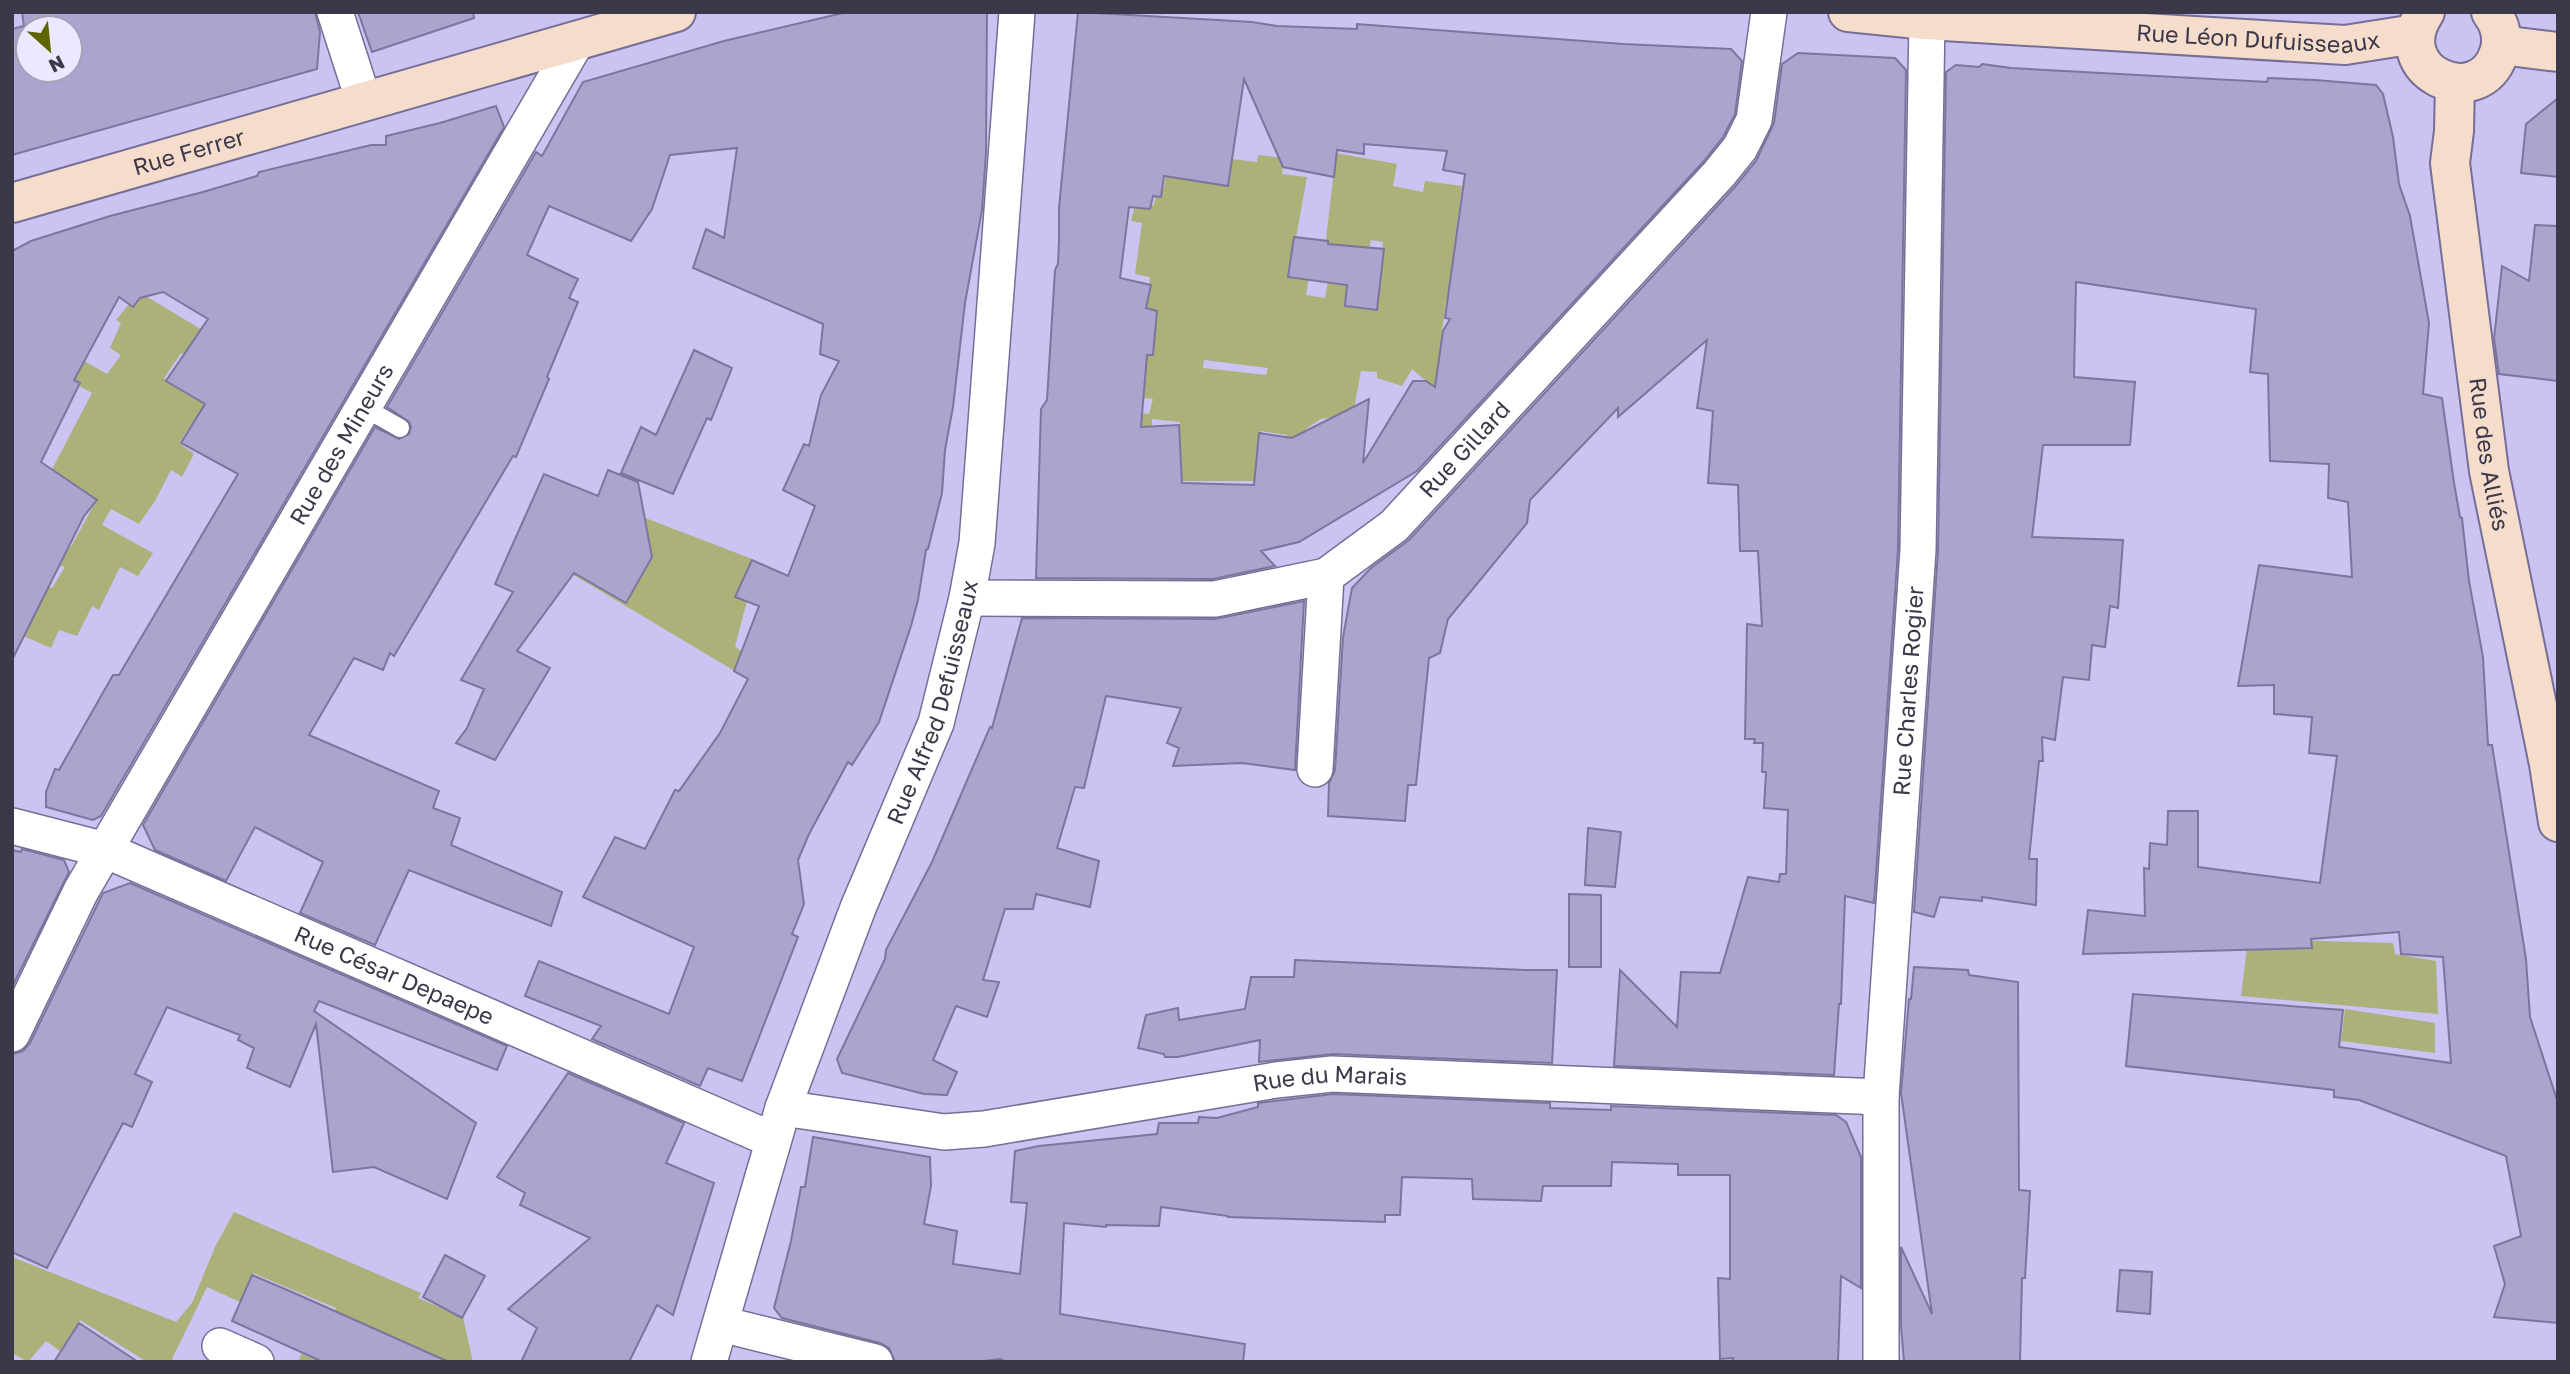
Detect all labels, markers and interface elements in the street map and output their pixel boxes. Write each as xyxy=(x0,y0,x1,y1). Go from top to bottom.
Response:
north arrow xyxy=(14,14,84,84)
street label: Rue Léon Dufuisseaux xyxy=(2135,18,2382,59)
text: N xyxy=(45,51,69,78)
street label: Rue Ferrer xyxy=(129,122,248,181)
street label: Rue des Mineurs xyxy=(283,358,399,530)
street label: Rue des Alliés xyxy=(2464,376,2516,533)
street label: Rue Gillard xyxy=(1413,395,1515,503)
street label: Rue Alfred Defuisseaux xyxy=(880,577,983,828)
street label: Rue Charles Rogier xyxy=(1886,585,1929,797)
street label: Rue César Depaepe xyxy=(290,919,498,1030)
street label: Rue du Marais xyxy=(1250,1059,1408,1097)

